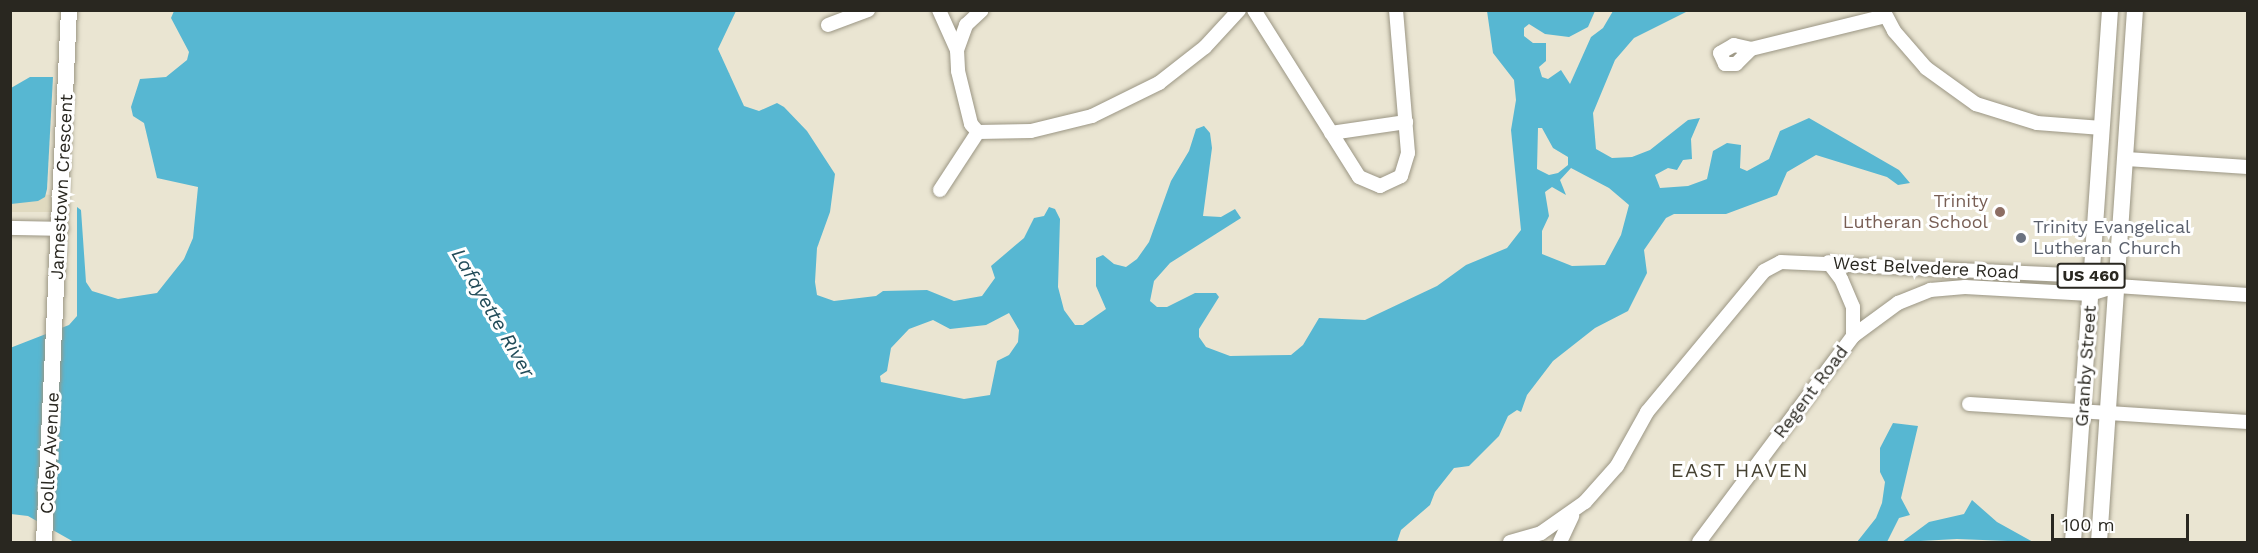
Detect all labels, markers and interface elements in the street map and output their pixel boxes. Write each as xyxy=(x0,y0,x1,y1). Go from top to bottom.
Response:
street label: Jamestown Crescent xyxy=(46,94,78,280)
place label: Trinity Lutheran School xyxy=(1843,191,1988,234)
marker: Trinity Lutheran School xyxy=(1993,205,2007,219)
place label: Trinity Evangelical Lutheran Church xyxy=(2033,217,2191,260)
marker: Trinity Evangelical Lutheran Church xyxy=(2014,231,2028,245)
water label: Lafayette River xyxy=(446,244,540,382)
street label: West Belvedere Road xyxy=(1832,252,2020,284)
road number: US 460 xyxy=(2056,263,2126,289)
street label: Granby Street xyxy=(2071,304,2101,428)
street label: Regent Road xyxy=(1769,341,1853,443)
street label: Colley Avenue xyxy=(36,391,64,515)
district label: EAST HAVEN xyxy=(1671,458,1809,482)
scale bar xyxy=(2054,502,2192,540)
text: 100 m xyxy=(2062,514,2115,535)

